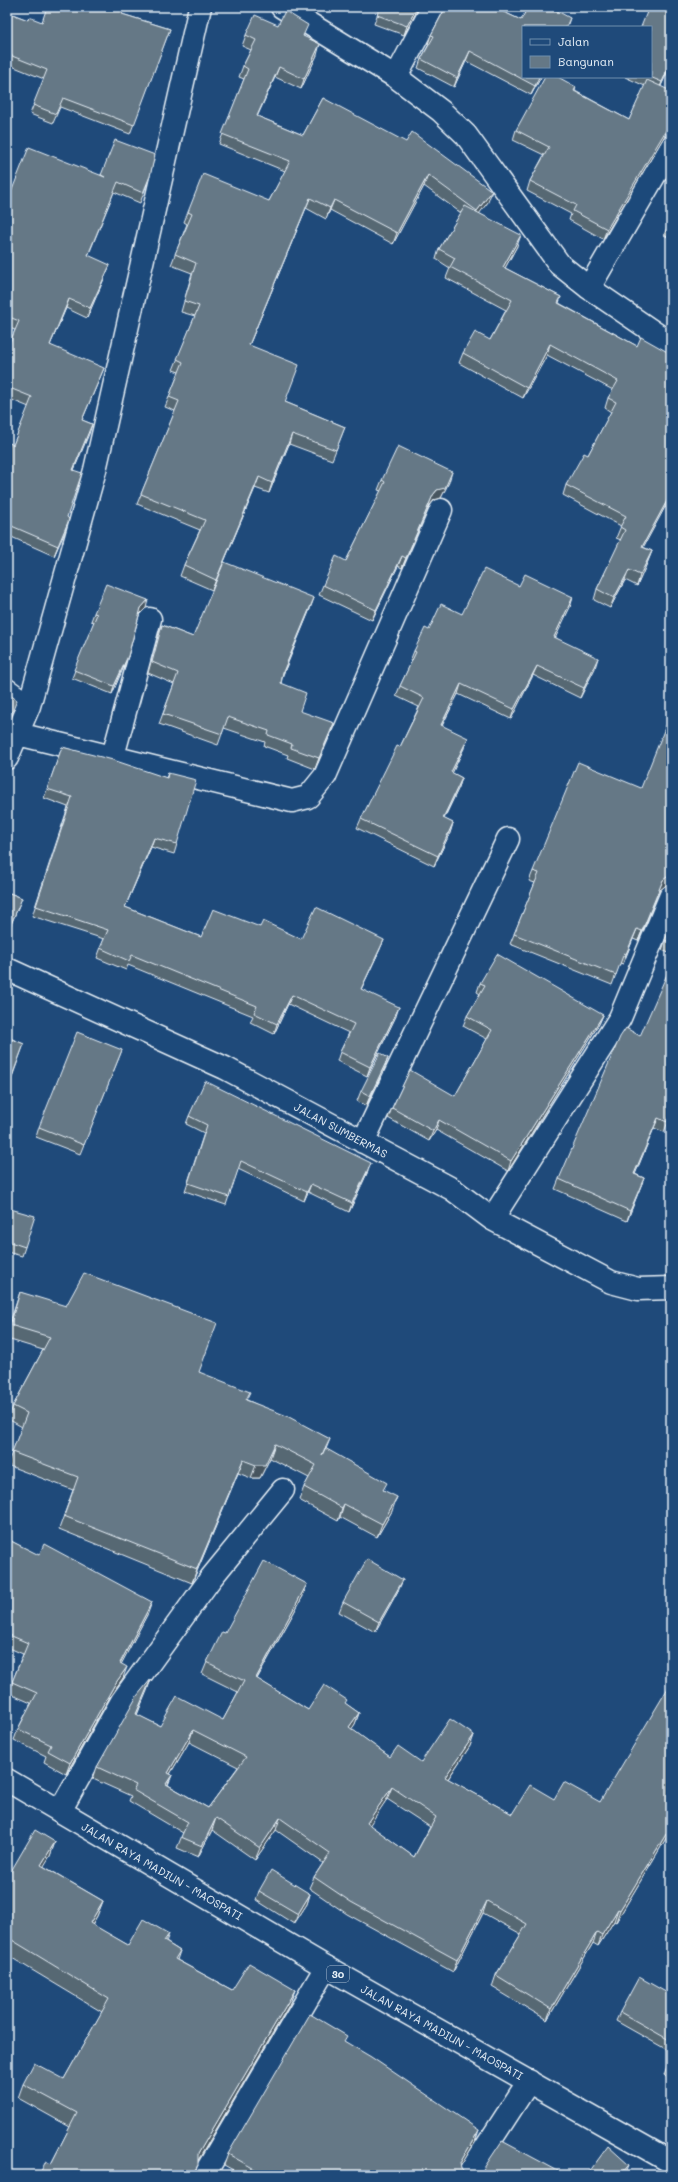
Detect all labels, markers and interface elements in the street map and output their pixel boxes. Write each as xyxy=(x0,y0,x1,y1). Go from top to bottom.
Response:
legend xyxy=(522,26,652,78)
text: Jalan xyxy=(558,33,589,49)
text: Bangunan xyxy=(558,53,614,69)
street label: JALAN SUMBERMAS xyxy=(292,1099,390,1161)
street label: JALAN RAYA MADIUN - MAOSPATI xyxy=(79,1819,245,1923)
road number: 30 xyxy=(327,1966,349,1982)
street label: JALAN RAYA MADIUN - MAOSPATI xyxy=(358,1981,526,2083)

